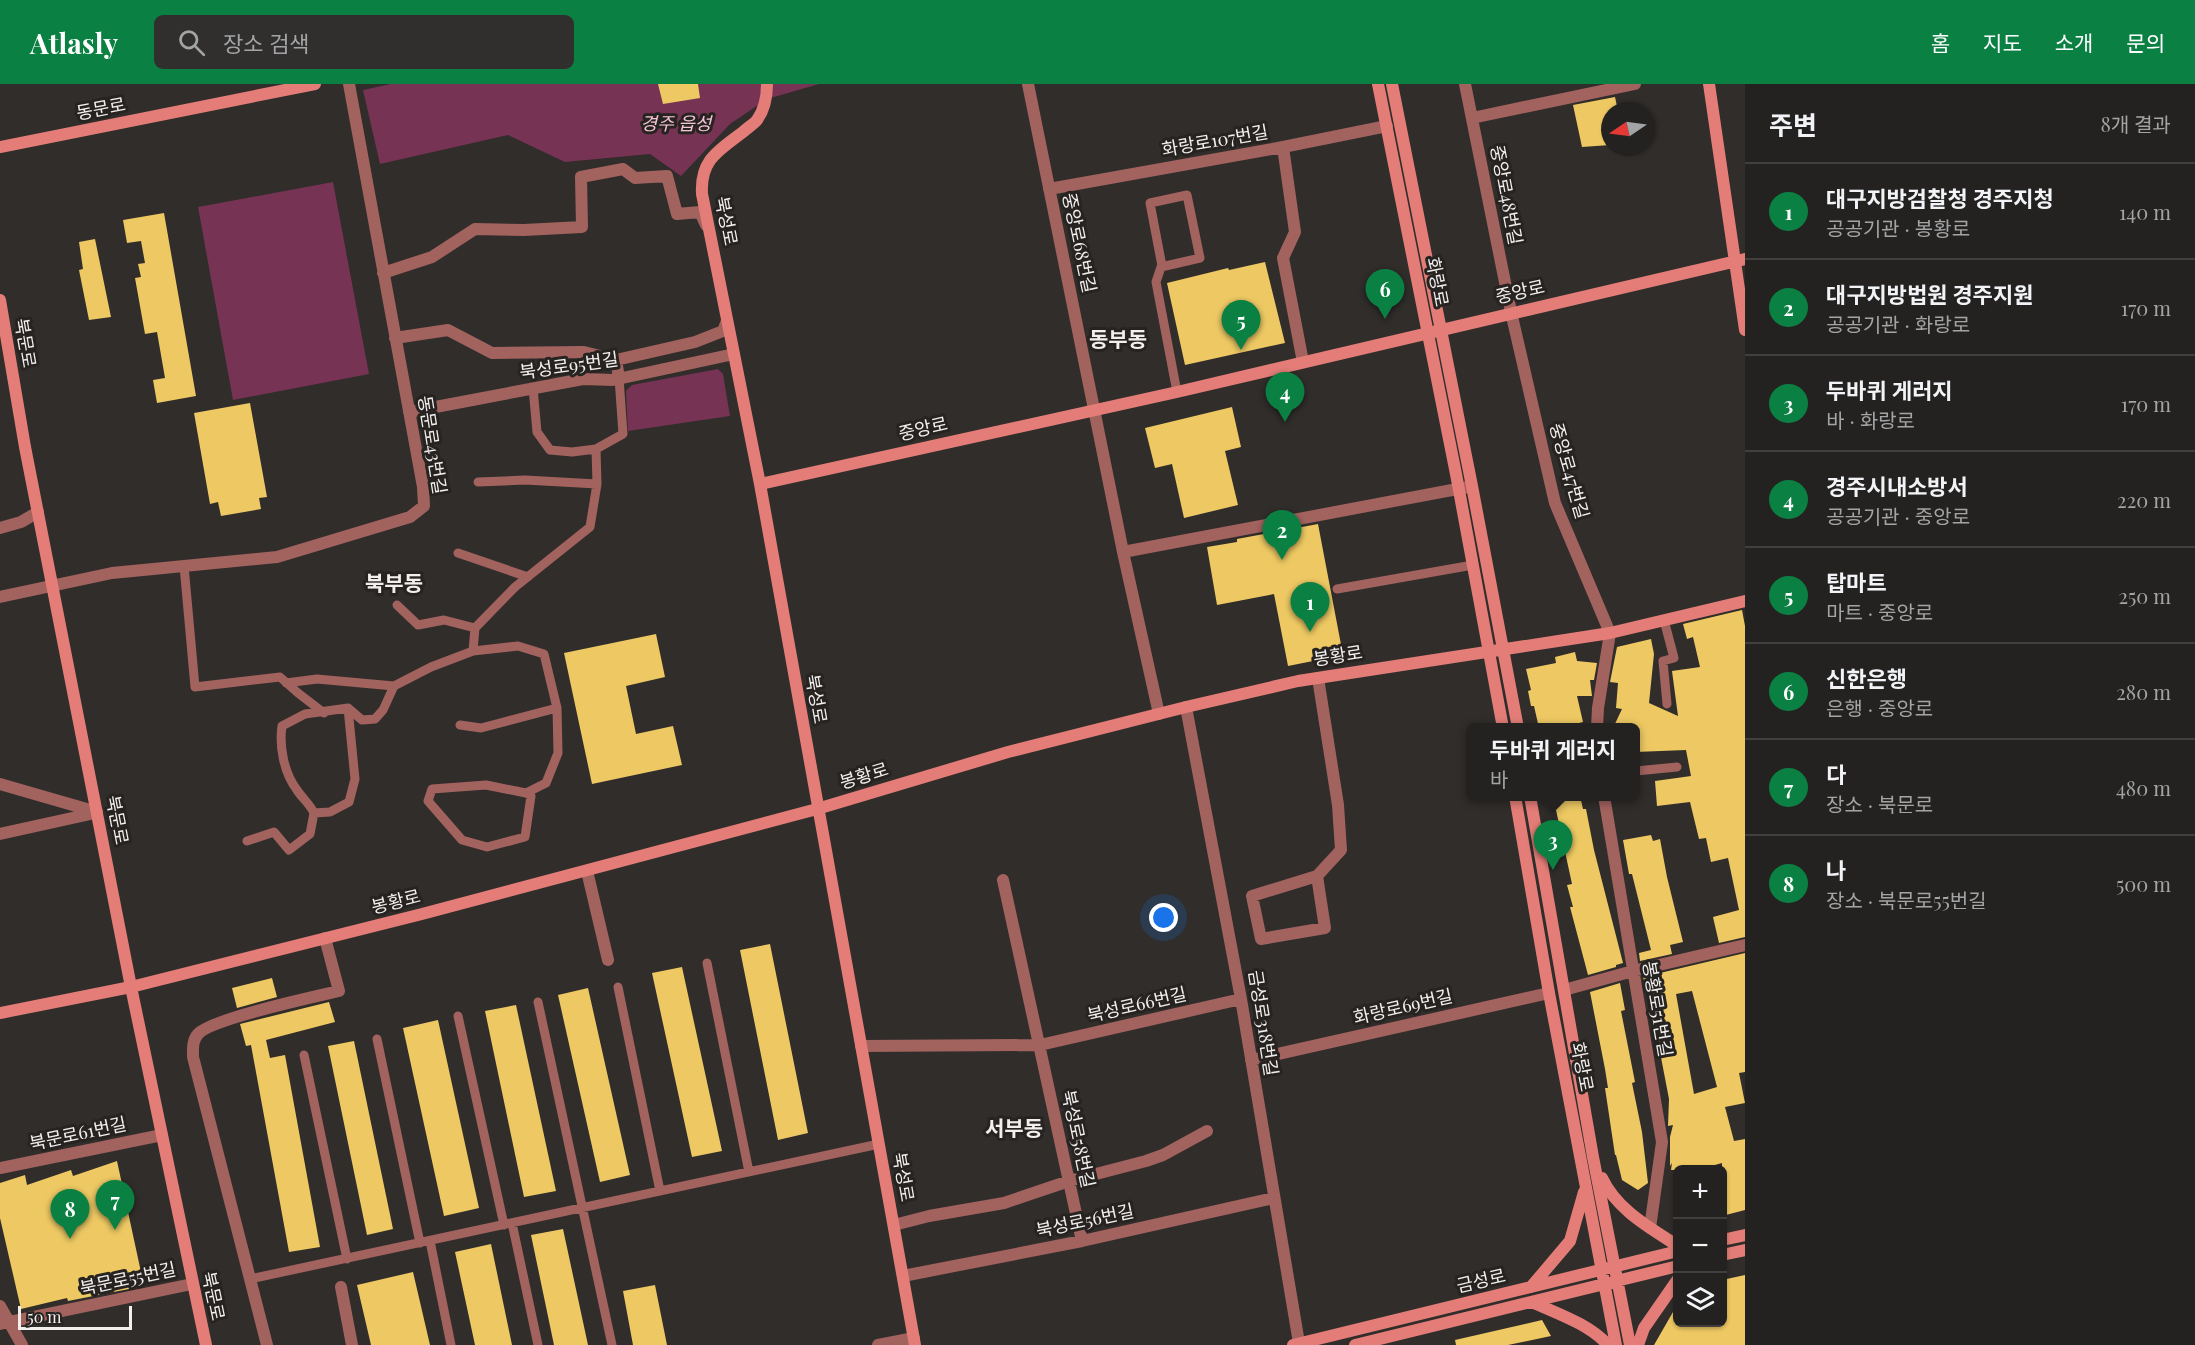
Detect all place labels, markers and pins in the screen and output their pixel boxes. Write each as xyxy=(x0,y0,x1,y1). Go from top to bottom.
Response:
pin: 6 xyxy=(1366,270,1404,319)
pin: 5 xyxy=(1222,300,1260,350)
pin: 4 xyxy=(1266,372,1304,422)
pin: 2 xyxy=(1262,510,1302,560)
pin: 1 xyxy=(1290,582,1330,632)
pin: 3 xyxy=(1534,820,1572,870)
pin: 7 xyxy=(96,1180,134,1230)
pin: 8 xyxy=(50,1190,90,1239)

